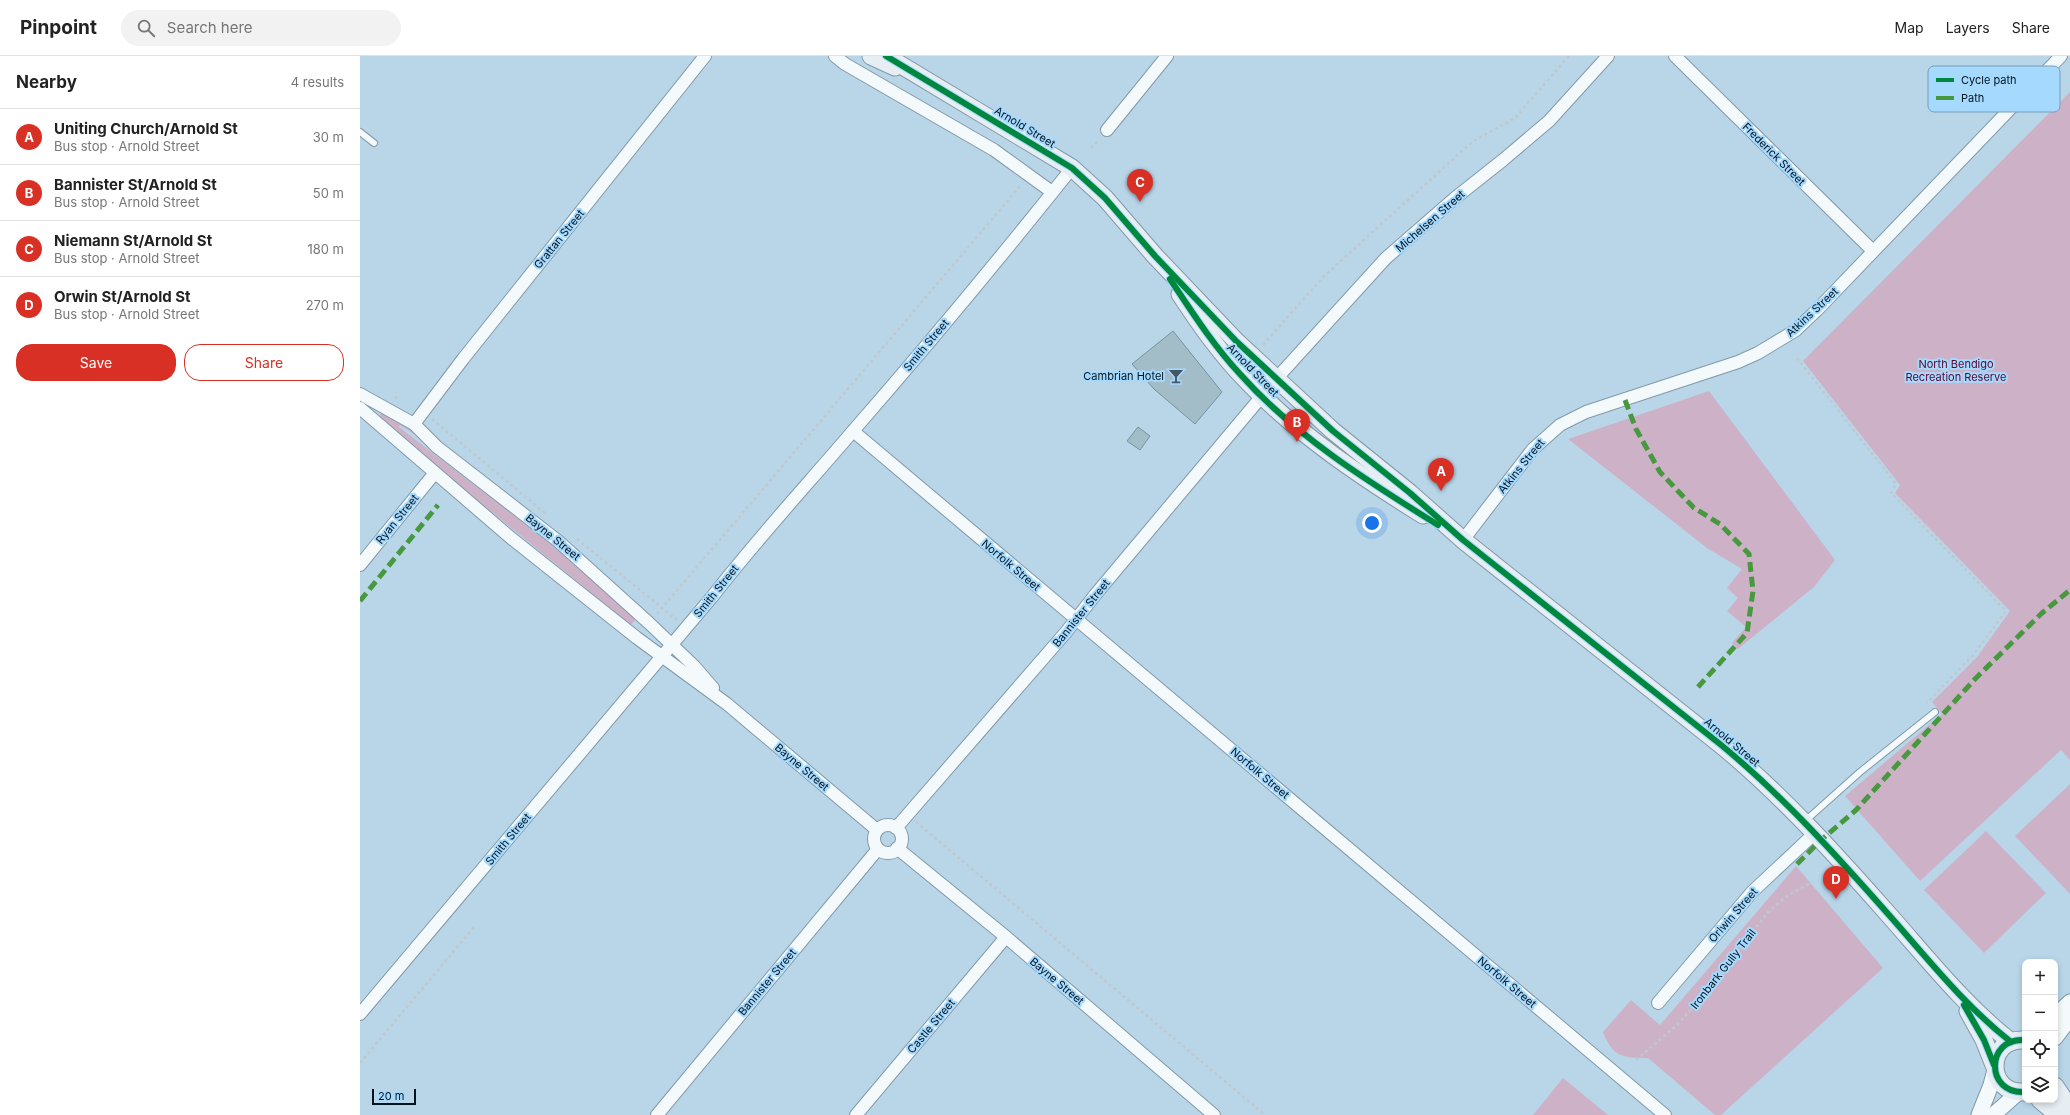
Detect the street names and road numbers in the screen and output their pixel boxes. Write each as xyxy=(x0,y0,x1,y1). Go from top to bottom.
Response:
street label: Arnold Street xyxy=(992,103,1058,151)
street label: Frederick Street xyxy=(1740,120,1809,189)
street label: Michelsen Street xyxy=(1392,187,1468,255)
street label: Grattan Street xyxy=(531,206,587,272)
street label: Atkins Street xyxy=(1783,284,1841,340)
street label: Smith Street xyxy=(900,316,952,374)
street label: Arnold Street xyxy=(1224,340,1282,400)
street label: Atkins Street xyxy=(1495,436,1547,496)
street label: Ryan Street xyxy=(373,491,422,547)
street label: Bayne Street xyxy=(523,511,584,564)
street label: Norfolk Street xyxy=(979,536,1044,594)
street label: Smith Street xyxy=(691,562,742,620)
street label: Bannister Street xyxy=(1049,576,1113,650)
street label: Arnold Street xyxy=(1701,715,1763,770)
street label: Bayne Street xyxy=(772,740,832,794)
street label: Norfolk Street xyxy=(1228,744,1293,802)
street label: Smith Street xyxy=(482,810,534,868)
street label: Orlwin Street xyxy=(1706,885,1761,945)
street label: Ironbark Gully Trail xyxy=(1687,926,1759,1012)
street label: Bannister Street xyxy=(735,945,799,1018)
street label: Norfolk Street xyxy=(1475,953,1540,1011)
street label: Bayne Street xyxy=(1027,954,1087,1008)
street label: Castle Street xyxy=(904,996,958,1056)

